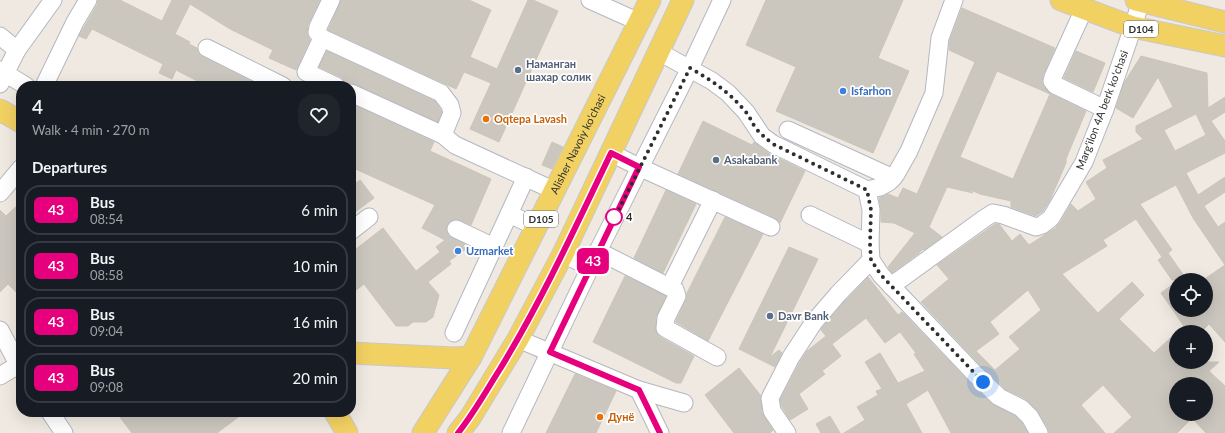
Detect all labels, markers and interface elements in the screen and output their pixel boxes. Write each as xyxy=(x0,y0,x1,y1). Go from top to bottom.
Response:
road number: D104 xyxy=(1124,21,1158,37)
street label: Margʻilon 4А berk koʻchasi xyxy=(1073,48,1130,171)
place label: Наманган шахар солик xyxy=(526,57,591,83)
marker: Наманган шахар солик xyxy=(513,65,523,75)
place label: Isfarhon xyxy=(851,84,891,97)
marker: Isfarhon xyxy=(838,86,848,96)
street label: Alisher Navoiy ko'chasi xyxy=(547,92,608,196)
button: heart xyxy=(298,94,340,136)
text: 4 xyxy=(32,95,43,118)
place label: Oqtepa Lavash xyxy=(494,112,567,125)
marker: Oqtepa Lavash xyxy=(481,114,491,124)
text: Walk · 4 min · 270 m xyxy=(32,122,150,138)
place label: Asakabank xyxy=(723,153,778,166)
marker: Asakabank xyxy=(711,155,721,165)
text: Departures xyxy=(32,158,107,176)
text: Bus xyxy=(90,193,115,211)
text: 43 xyxy=(48,201,64,218)
text: 6 min xyxy=(301,201,338,219)
marker: 4 xyxy=(605,208,623,226)
place label: 4 xyxy=(626,210,633,223)
text: 08:54 xyxy=(90,211,123,227)
road number: D105 xyxy=(524,211,558,227)
place label: Uzmarket xyxy=(466,244,514,257)
marker: Uzmarket xyxy=(453,246,463,256)
line badge: 43 xyxy=(575,248,611,274)
text: Bus xyxy=(90,249,115,267)
text: 43 xyxy=(585,252,601,269)
text: 43 xyxy=(48,257,64,274)
text: 10 min xyxy=(292,257,338,275)
text: 08:58 xyxy=(90,267,123,283)
map controls xyxy=(1169,273,1213,421)
button: locate xyxy=(1169,273,1213,317)
text: Bus xyxy=(90,305,115,323)
place label: Davr Bank xyxy=(778,309,829,322)
marker: Davr Bank xyxy=(765,311,775,321)
text: 43 xyxy=(48,313,64,330)
text: 16 min xyxy=(292,313,338,331)
text: 09:04 xyxy=(90,323,123,339)
button: + xyxy=(1169,325,1213,369)
text: Bus xyxy=(90,361,115,379)
text: 43 xyxy=(48,369,64,386)
text: 20 min xyxy=(292,369,338,387)
your location xyxy=(973,372,993,392)
button: − xyxy=(1169,377,1213,421)
text: 09:08 xyxy=(90,379,123,395)
place label: Дунё xyxy=(608,410,634,423)
marker: Дунё xyxy=(595,412,605,422)

